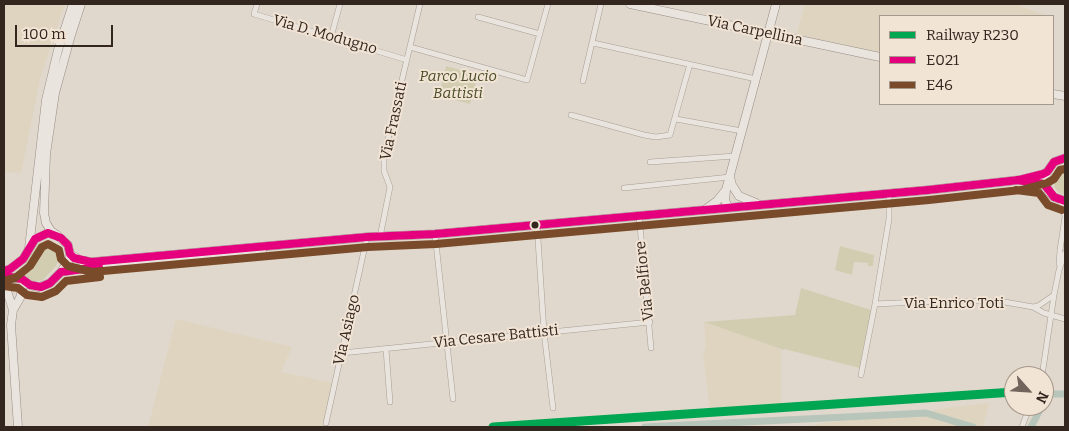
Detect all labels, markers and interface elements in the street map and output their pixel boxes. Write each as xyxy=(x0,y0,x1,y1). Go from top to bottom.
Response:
street label: Via D. Modugno xyxy=(271,11,379,59)
street label: Via Carpellina xyxy=(706,12,804,50)
scale bar xyxy=(18,15,115,47)
legend xyxy=(879,15,1054,105)
text: 100 m xyxy=(23,25,66,43)
text: Railway R230 xyxy=(926,26,1019,44)
text: E021 xyxy=(926,51,959,69)
park label: Parco Lucio Battisti xyxy=(419,68,497,103)
text: E46 xyxy=(926,76,953,94)
street label: Via Frassati xyxy=(377,80,411,162)
unlabelled marker xyxy=(530,220,540,230)
street label: Via Belfiore xyxy=(632,240,658,322)
street label: Via Asiago xyxy=(330,293,364,367)
street label: Via Enrico Toti xyxy=(904,295,1004,313)
street label: Via Cesare Battisti xyxy=(433,321,559,353)
north arrow xyxy=(1004,366,1054,416)
text: N xyxy=(1032,389,1052,406)

